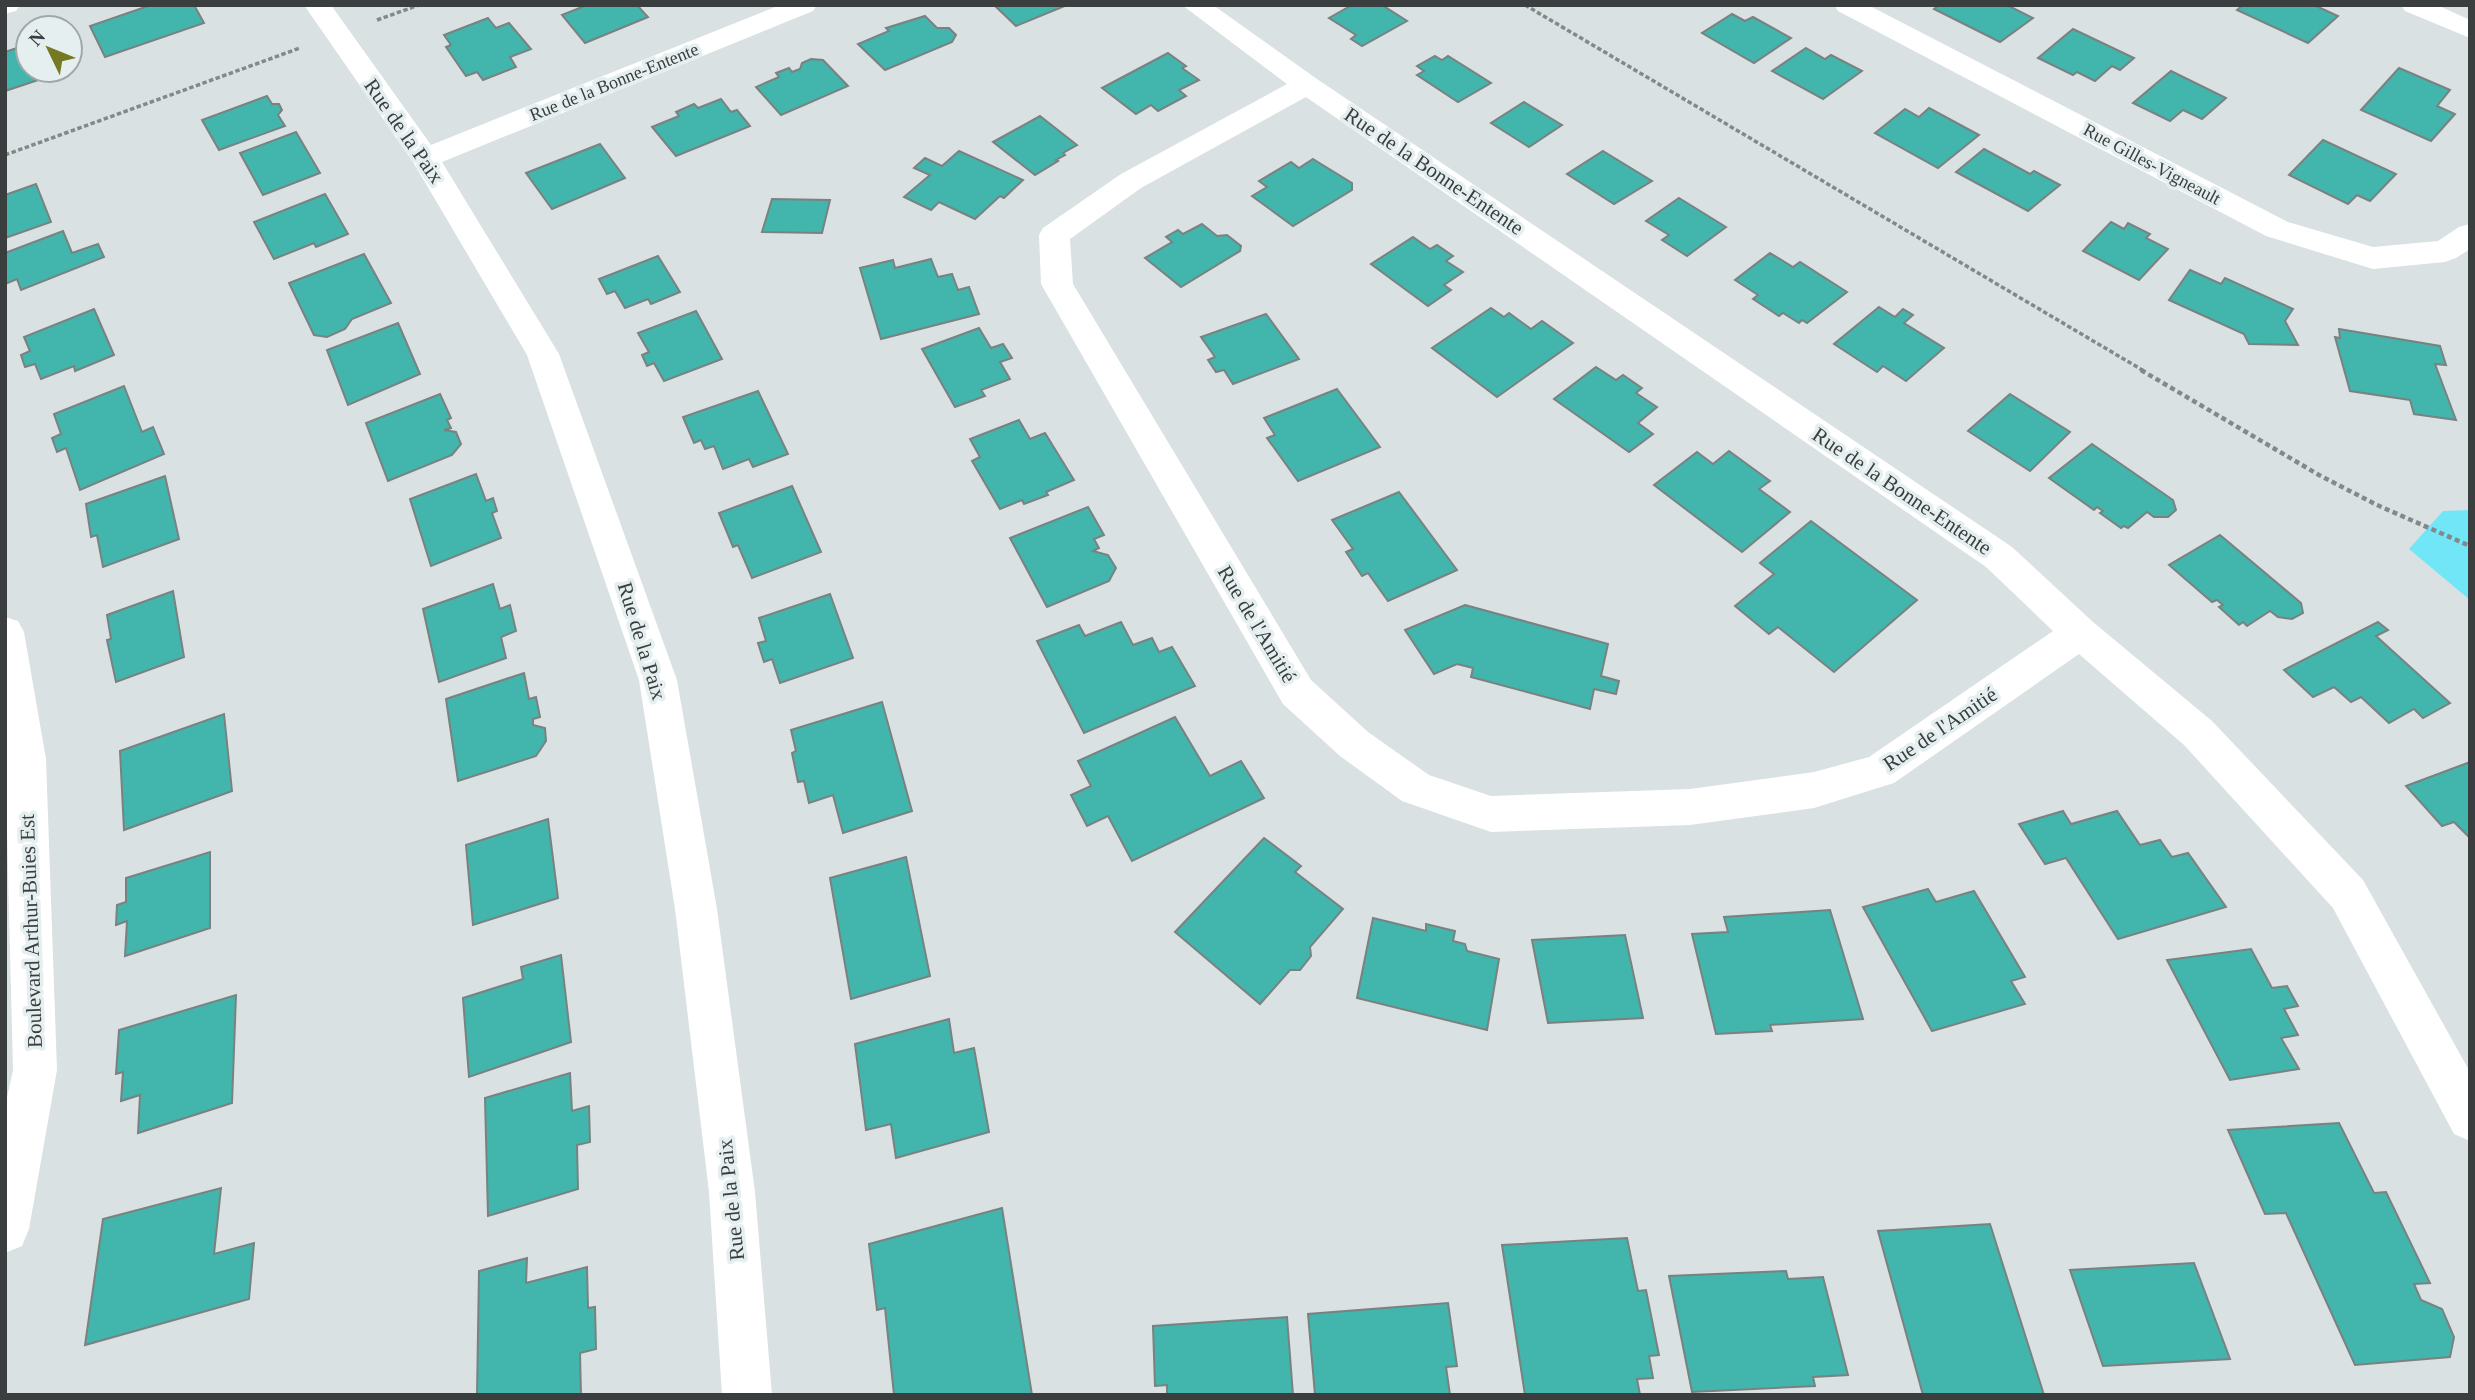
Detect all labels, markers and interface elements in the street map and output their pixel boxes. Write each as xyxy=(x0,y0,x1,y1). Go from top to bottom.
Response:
north arrow xyxy=(14,14,84,84)
text: N xyxy=(25,25,49,50)
street label: Rue de la Bonne-Entente xyxy=(527,39,701,125)
street label: Rue de la Paix xyxy=(359,74,449,188)
street label: Rue de la Bonne-Entente xyxy=(1340,102,1528,240)
street label: Rue Gilles-Vigneault xyxy=(2080,119,2224,209)
street label: Rue de la Bonne-Entente xyxy=(1808,422,1996,560)
street label: Rue de l'Amitié xyxy=(1213,561,1301,687)
street label: Rue de la Paix xyxy=(613,579,671,703)
street label: Rue de l'Amitié xyxy=(1879,682,2001,776)
street label: Boulevard Arthur-Buies Est xyxy=(15,813,47,1048)
street label: Rue de la Paix xyxy=(713,1138,749,1262)

